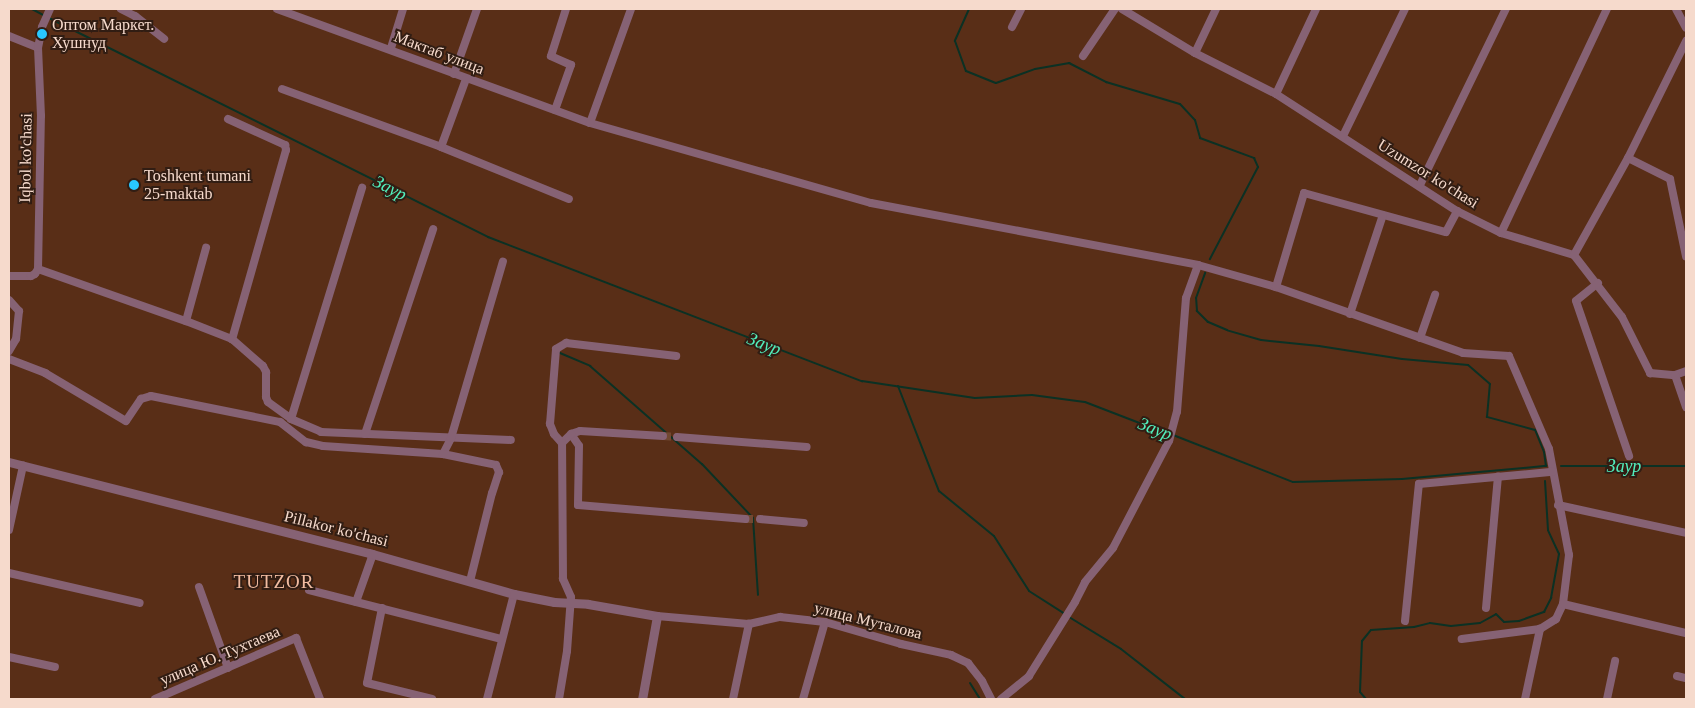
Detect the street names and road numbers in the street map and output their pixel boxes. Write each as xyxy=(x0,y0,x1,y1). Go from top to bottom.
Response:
street label: Мактаб улица xyxy=(391,27,487,79)
street label: Iqbol ko'chasi xyxy=(16,113,36,203)
street label: Uzumzor ko'chasi xyxy=(1374,135,1482,213)
street label: Pillakor ko'chasi xyxy=(282,507,390,551)
street label: улица Муталова xyxy=(812,598,924,644)
street label: улица Ю. Тухтаева xyxy=(157,622,283,690)

